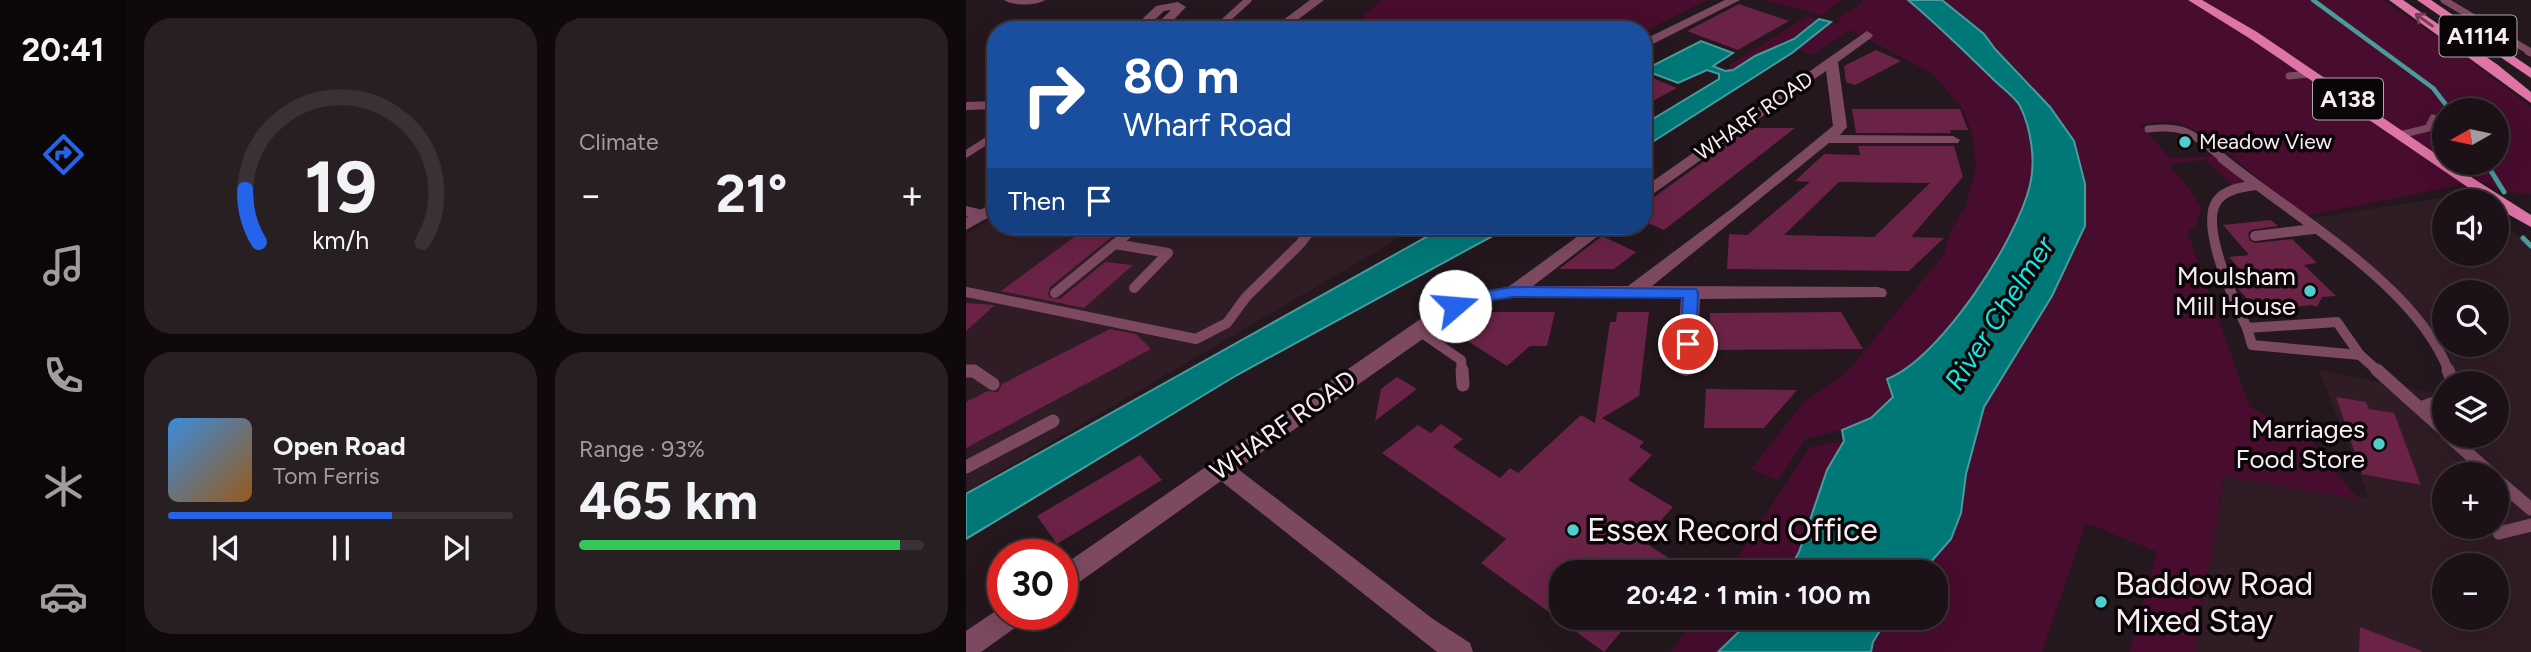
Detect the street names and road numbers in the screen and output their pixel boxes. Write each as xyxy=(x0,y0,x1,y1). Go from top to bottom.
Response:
road number: A1114 xyxy=(2440,16,2516,56)
street label: WHARF ROAD xyxy=(1690,66,1817,165)
road number: A138 xyxy=(2313,78,2383,119)
street label: WHARF ROAD xyxy=(1204,363,1362,487)

